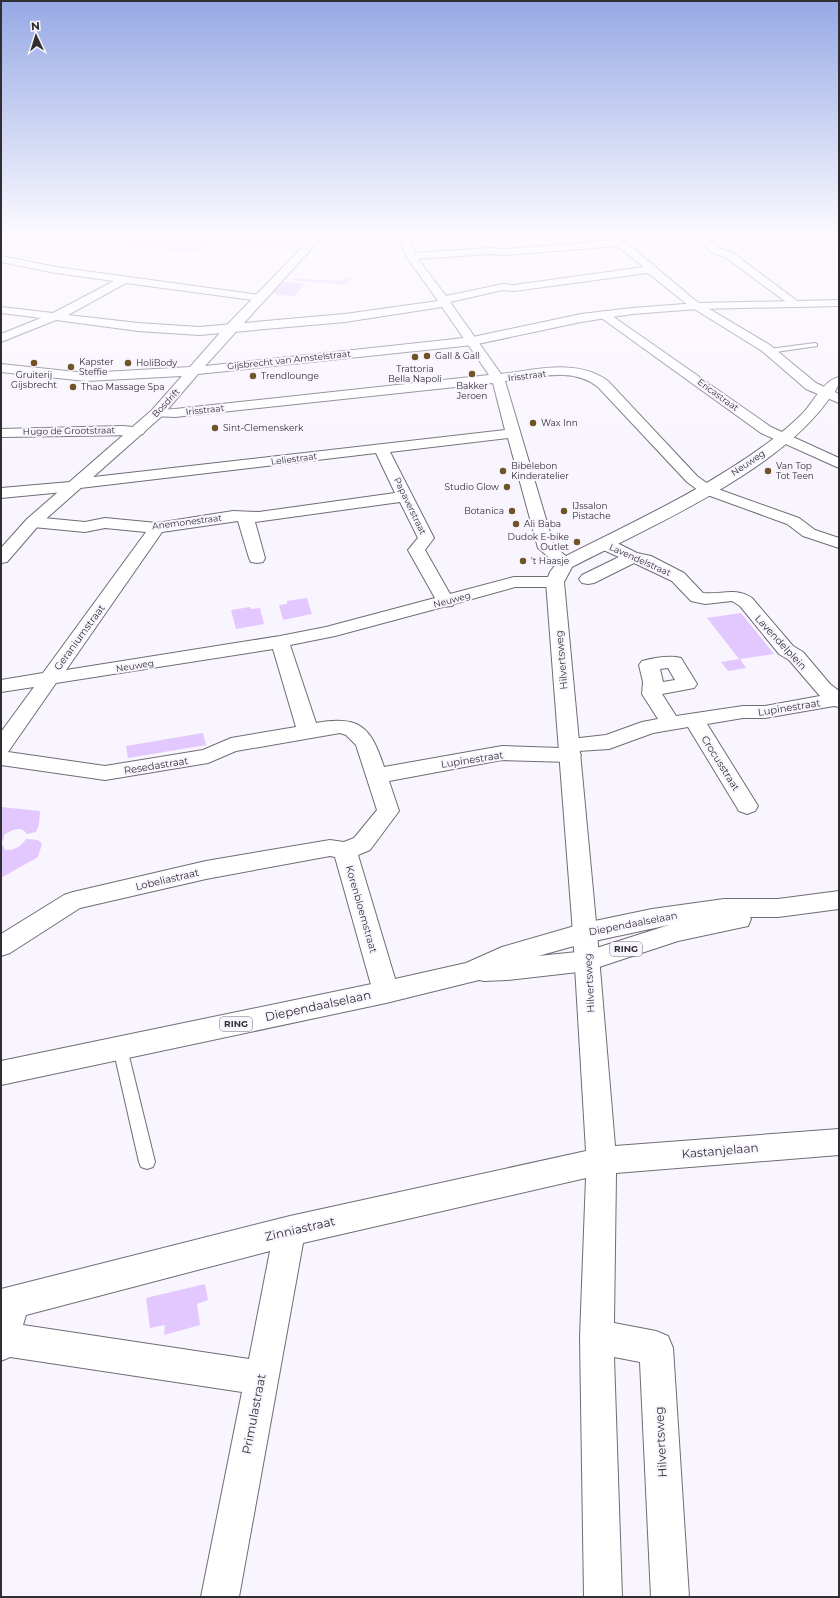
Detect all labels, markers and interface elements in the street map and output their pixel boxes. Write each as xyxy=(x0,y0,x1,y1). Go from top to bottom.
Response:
north arrow xyxy=(16,16,56,56)
text: N xyxy=(30,19,40,33)
street label: Gijsbrecht van Amstelstraat xyxy=(227,348,352,371)
place label: Gall & Gall xyxy=(435,350,480,361)
marker: Gall & Gall xyxy=(422,351,432,361)
marker: Trattoria Bella Napoli xyxy=(410,352,420,362)
place label: Kapster Steffie xyxy=(79,356,114,377)
place label: HoliBody xyxy=(136,357,177,368)
marker: Gruiterij Gijsbrecht xyxy=(29,358,39,368)
marker: HoliBody xyxy=(123,358,133,368)
marker: Kapster Steffie xyxy=(66,362,76,372)
place label: Trattoria Bella Napoli xyxy=(388,363,442,384)
street label: Irisstraat xyxy=(507,368,547,383)
place label: Gruiterij Gijsbrecht xyxy=(11,369,57,390)
marker: Bakker Jeroen xyxy=(467,369,477,379)
place label: Trendlounge xyxy=(261,370,320,381)
marker: Trendlounge xyxy=(248,371,258,381)
street label: Ericastraat xyxy=(696,376,741,413)
place label: Bakker Jeroen xyxy=(456,380,488,401)
place label: Thao Massage Spa xyxy=(81,381,164,392)
marker: Thao Massage Spa xyxy=(68,382,78,392)
street label: Bosdrift xyxy=(149,386,182,419)
street label: Irisstraat xyxy=(185,402,225,417)
place label: Wax Inn xyxy=(541,417,578,428)
marker: Wax Inn xyxy=(528,418,538,428)
place label: Sint-Clemenskerk xyxy=(223,422,304,433)
marker: Sint-Clemenskerk xyxy=(210,423,220,433)
street label: Hugo de Grootstraat xyxy=(23,424,116,437)
street label: Neuweg xyxy=(729,447,767,478)
street label: Leliestraat xyxy=(270,450,318,467)
place label: Bibelebon Kinderatelier xyxy=(511,460,569,481)
place label: Van Top Tot Teen xyxy=(776,460,814,481)
marker: Bibelebon Kinderatelier xyxy=(498,466,508,476)
marker: Van Top Tot Teen xyxy=(763,466,773,476)
street label: Papaverstraat xyxy=(392,475,429,536)
place label: Studio Glow xyxy=(444,481,499,492)
marker: Studio Glow xyxy=(502,482,512,492)
place label: IJssalon Pistache xyxy=(572,500,611,521)
place label: Botanica xyxy=(464,505,504,516)
marker: Botanica xyxy=(507,506,517,516)
marker: IJssalon Pistache xyxy=(559,506,569,516)
street label: Anemonestraat xyxy=(151,512,223,531)
place label: Ali Baba xyxy=(524,518,561,529)
marker: Ali Baba xyxy=(511,519,521,529)
place label: Dudok E-bike Outlet xyxy=(508,531,570,552)
marker: Dudok E-bike Outlet xyxy=(572,537,582,547)
street label: Lavendelstraat xyxy=(608,541,673,578)
place label: 't Haasje xyxy=(531,555,570,566)
marker: 't Haasje xyxy=(518,556,528,566)
street label: Neuweg xyxy=(432,589,472,610)
street label: Geraniumstraat xyxy=(51,602,108,673)
street label: Lavendelplein xyxy=(752,612,809,672)
street label: Hilvertsweg xyxy=(552,630,571,690)
street label: Neuweg xyxy=(115,657,155,674)
street label: Lupinestraat xyxy=(757,696,821,719)
street label: Crocusstraat xyxy=(698,733,743,793)
street label: Lupinestraat xyxy=(440,748,504,771)
street label: Resedastraat xyxy=(123,754,189,777)
street label: Korenbloemstraat xyxy=(343,864,380,954)
street label: Lobeliastraat xyxy=(134,866,200,893)
street label: Diependaalselaan xyxy=(588,909,679,938)
road number: RING xyxy=(610,942,642,956)
street label: Hilvertsweg xyxy=(581,953,598,1013)
street label: Diependaalselaan xyxy=(264,987,372,1024)
road number: RING xyxy=(220,1017,252,1031)
street label: Kastanjelaan xyxy=(681,1140,759,1161)
street label: Zinniastraat xyxy=(263,1213,337,1244)
street label: Primulastraat xyxy=(238,1372,269,1455)
street label: Hilvertsweg xyxy=(651,1406,670,1478)

